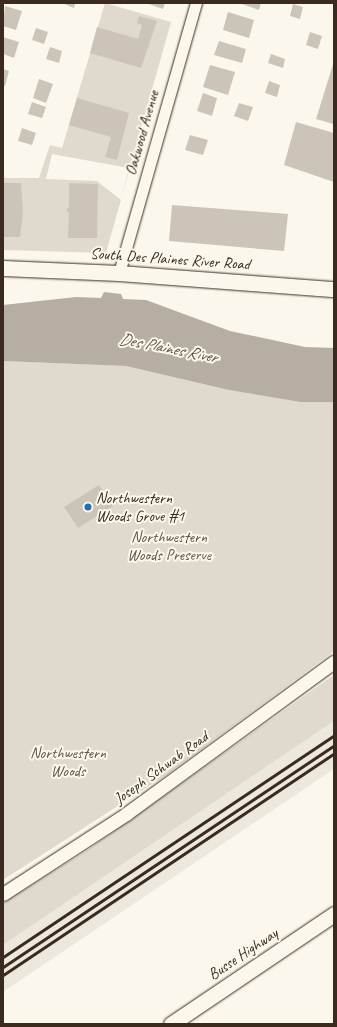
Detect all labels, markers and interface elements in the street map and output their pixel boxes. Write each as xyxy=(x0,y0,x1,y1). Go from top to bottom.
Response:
street label: Oakwood Avenue xyxy=(121,88,163,178)
street label: South Des Plaines River Road xyxy=(89,244,251,274)
water label: Des Plaines River xyxy=(117,328,219,368)
place label: Northwestern Woods Grove #1 xyxy=(96,488,184,526)
marker: Northwestern Woods Grove #1 xyxy=(83,502,93,512)
park label: Northwestern Woods Preserve xyxy=(127,527,211,565)
street label: Joseph Schwab Road xyxy=(110,727,212,809)
park label: Northwestern Woods xyxy=(30,743,106,781)
street label: Busse Highway xyxy=(205,924,281,984)

